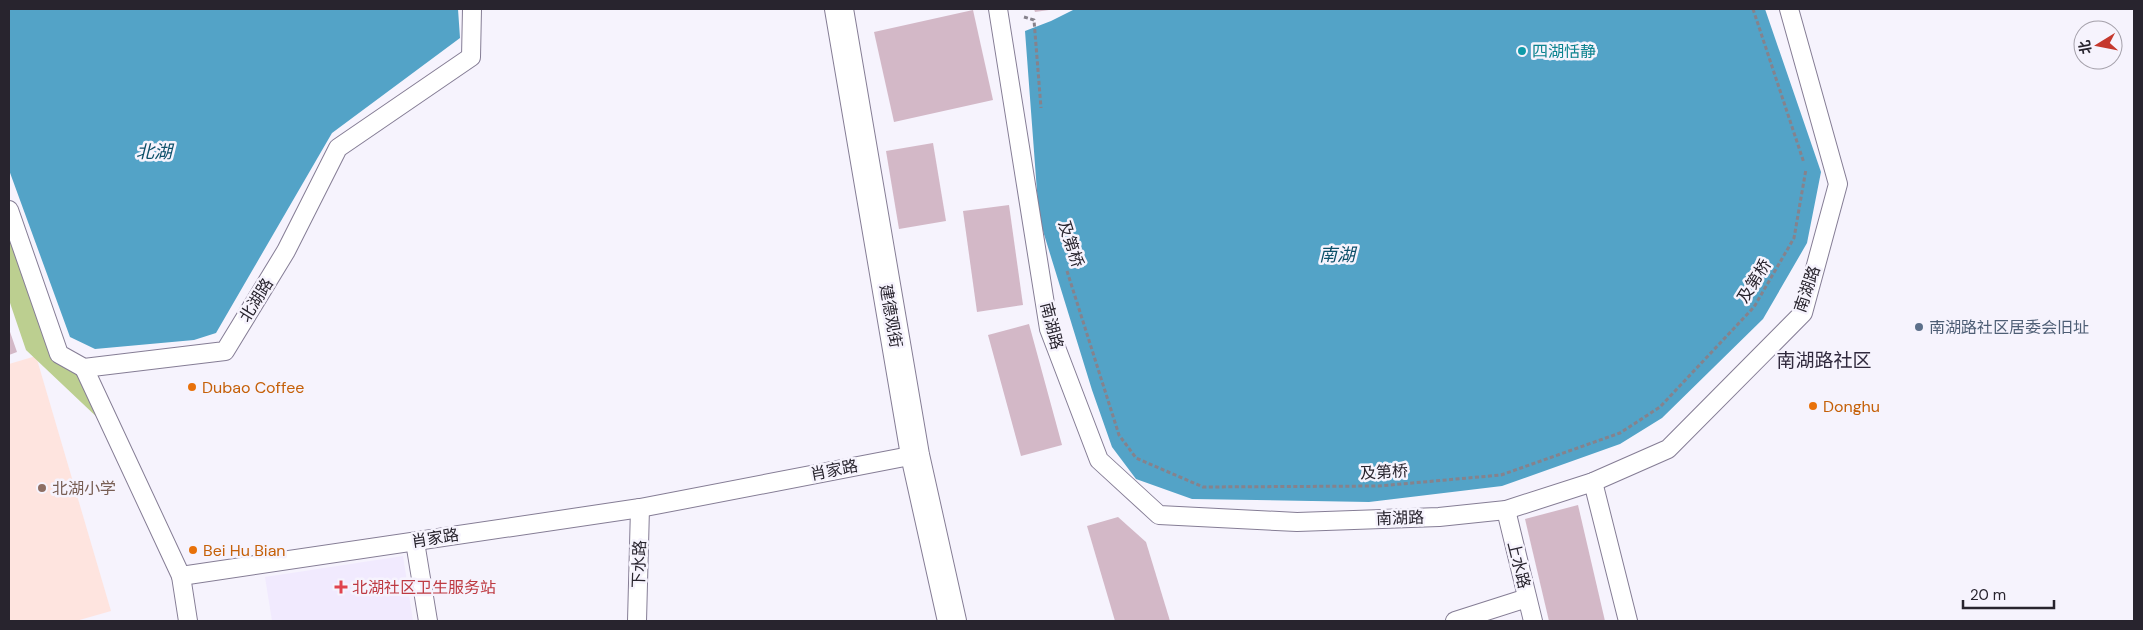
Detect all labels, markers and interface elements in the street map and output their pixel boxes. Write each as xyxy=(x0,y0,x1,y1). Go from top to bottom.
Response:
north arrow xyxy=(2073,20,2123,70)
text: 北 xyxy=(2075,39,2095,56)
place label: 四湖恬静 xyxy=(1532,41,1596,62)
marker: 四湖恬静 xyxy=(1516,45,1528,57)
water label: 北湖 xyxy=(136,140,175,164)
street label: 及第桥 xyxy=(1054,218,1088,270)
water label: 南湖 xyxy=(1319,243,1358,267)
street label: 及第桥 xyxy=(1732,255,1776,307)
street label: 南湖路 xyxy=(1789,263,1825,315)
street label: 北湖路 xyxy=(234,274,278,326)
street label: 建德观街 xyxy=(875,283,907,349)
street label: 南湖路 xyxy=(1036,300,1068,352)
place label: 南湖路社区居委会旧址 xyxy=(1929,317,2089,338)
marker: 南湖路社区居委会旧址 xyxy=(1913,321,1925,333)
district label: 南湖路社区 xyxy=(1776,348,1872,373)
place label: Dubao Coffee xyxy=(202,377,304,398)
marker: Dubao Coffee xyxy=(186,381,198,393)
place label: Donghu xyxy=(1823,396,1880,417)
marker: Donghu xyxy=(1807,400,1819,412)
street label: 肖家路 xyxy=(808,455,860,485)
street label: 及第桥 xyxy=(1359,460,1409,484)
place label: 北湖小学 xyxy=(52,478,116,499)
marker: 北湖小学 xyxy=(36,482,48,494)
street label: 南湖路 xyxy=(1376,507,1424,529)
street label: 肖家路 xyxy=(410,524,460,552)
street label: 上水路 xyxy=(1503,539,1535,591)
place label: Bei Hu Bian xyxy=(203,540,286,561)
street label: 下水路 xyxy=(628,540,650,588)
marker: Bei Hu Bian xyxy=(187,544,199,556)
place label: 北湖社区卫生服务站 xyxy=(352,577,496,598)
scale bar xyxy=(1963,578,2054,610)
marker: 北湖社区卫生服务站 xyxy=(334,580,348,594)
text: 20 m xyxy=(1970,585,2006,605)

